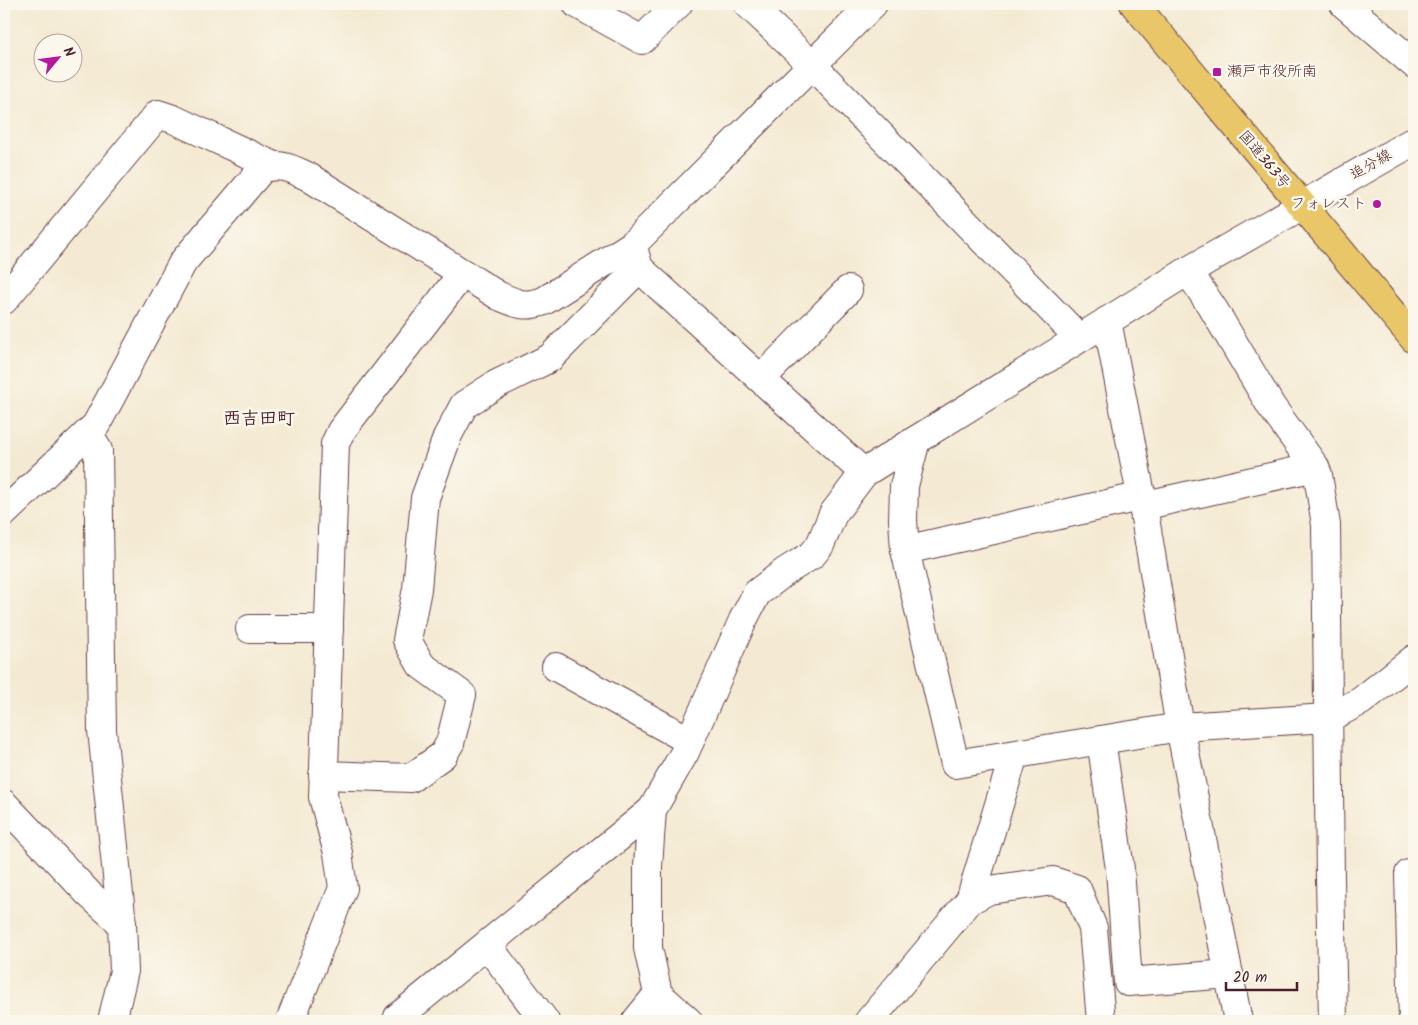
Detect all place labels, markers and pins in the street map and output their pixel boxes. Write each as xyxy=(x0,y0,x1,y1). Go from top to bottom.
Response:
place label: 瀬戸市役所南 xyxy=(1227,60,1317,84)
marker: 瀬戸市役所南 xyxy=(1211,66,1223,78)
place label: フォレスト xyxy=(1291,192,1367,216)
marker: フォレスト xyxy=(1371,198,1383,210)

